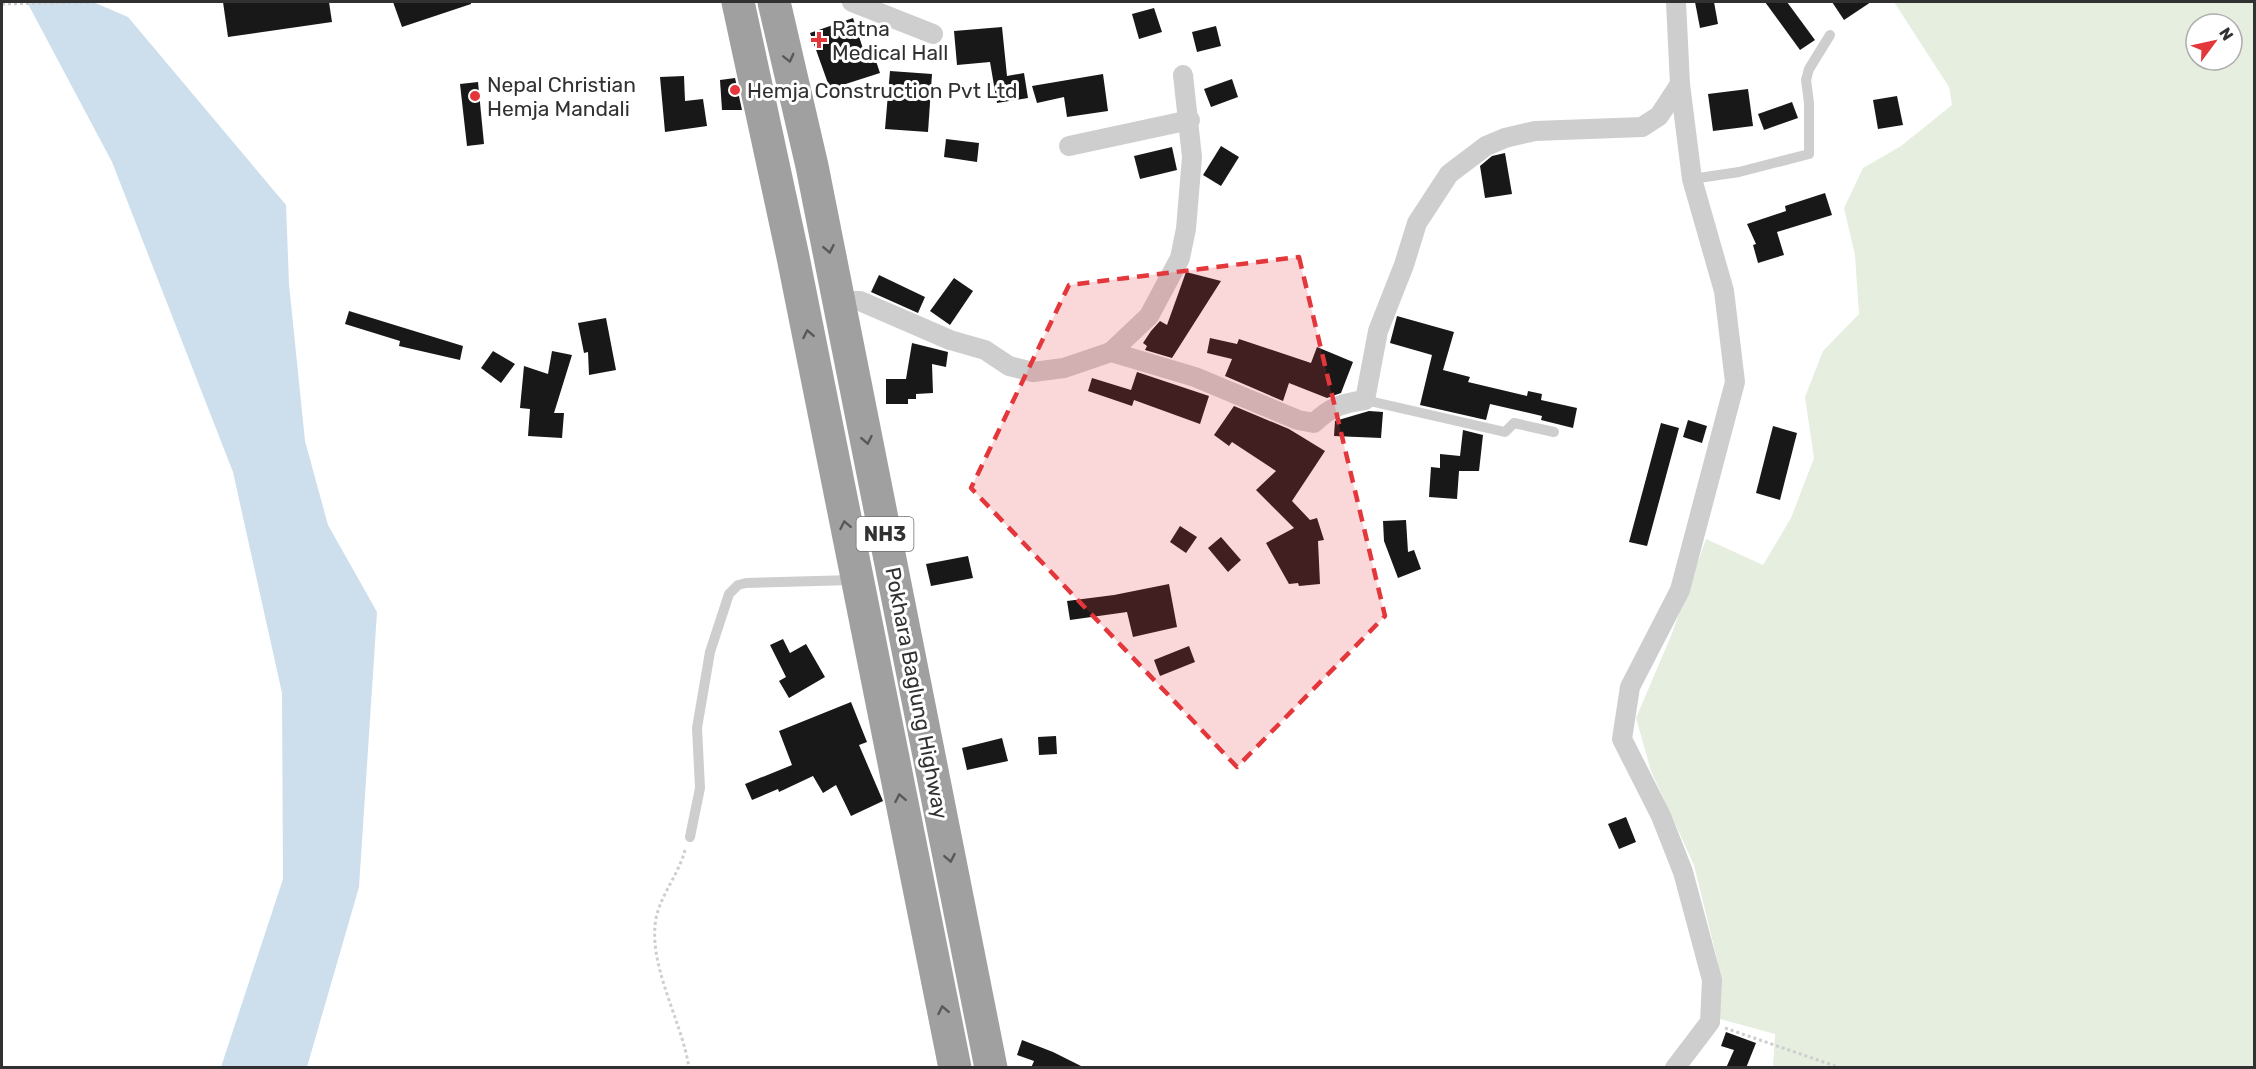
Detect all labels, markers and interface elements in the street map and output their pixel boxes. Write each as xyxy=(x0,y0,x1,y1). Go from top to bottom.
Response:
north arrow xyxy=(2184,12,2244,72)
place label: Ratna Medical Hall xyxy=(832,16,948,65)
text: N xyxy=(2215,24,2237,44)
marker: Ratna Medical Hall xyxy=(810,31,828,49)
one-way arrow xyxy=(781,53,794,63)
place label: Nepal Christian Hemja Mandali xyxy=(487,72,636,121)
place label: Hemja Construction Pvt Ltd xyxy=(747,78,1018,103)
marker: Hemja Construction Pvt Ltd xyxy=(728,83,742,97)
marker: Nepal Christian Hemja Mandali xyxy=(468,89,482,103)
one-way arrow xyxy=(822,244,835,254)
one-way arrow xyxy=(802,329,815,339)
one-way arrow xyxy=(860,435,873,445)
road number: NH3 xyxy=(856,517,914,551)
one-way arrow xyxy=(839,520,852,530)
street label: Pokhara Baglung Highway xyxy=(880,565,954,822)
one-way arrow xyxy=(894,794,907,804)
one-way arrow xyxy=(943,853,956,863)
one-way arrow xyxy=(937,1005,950,1015)

